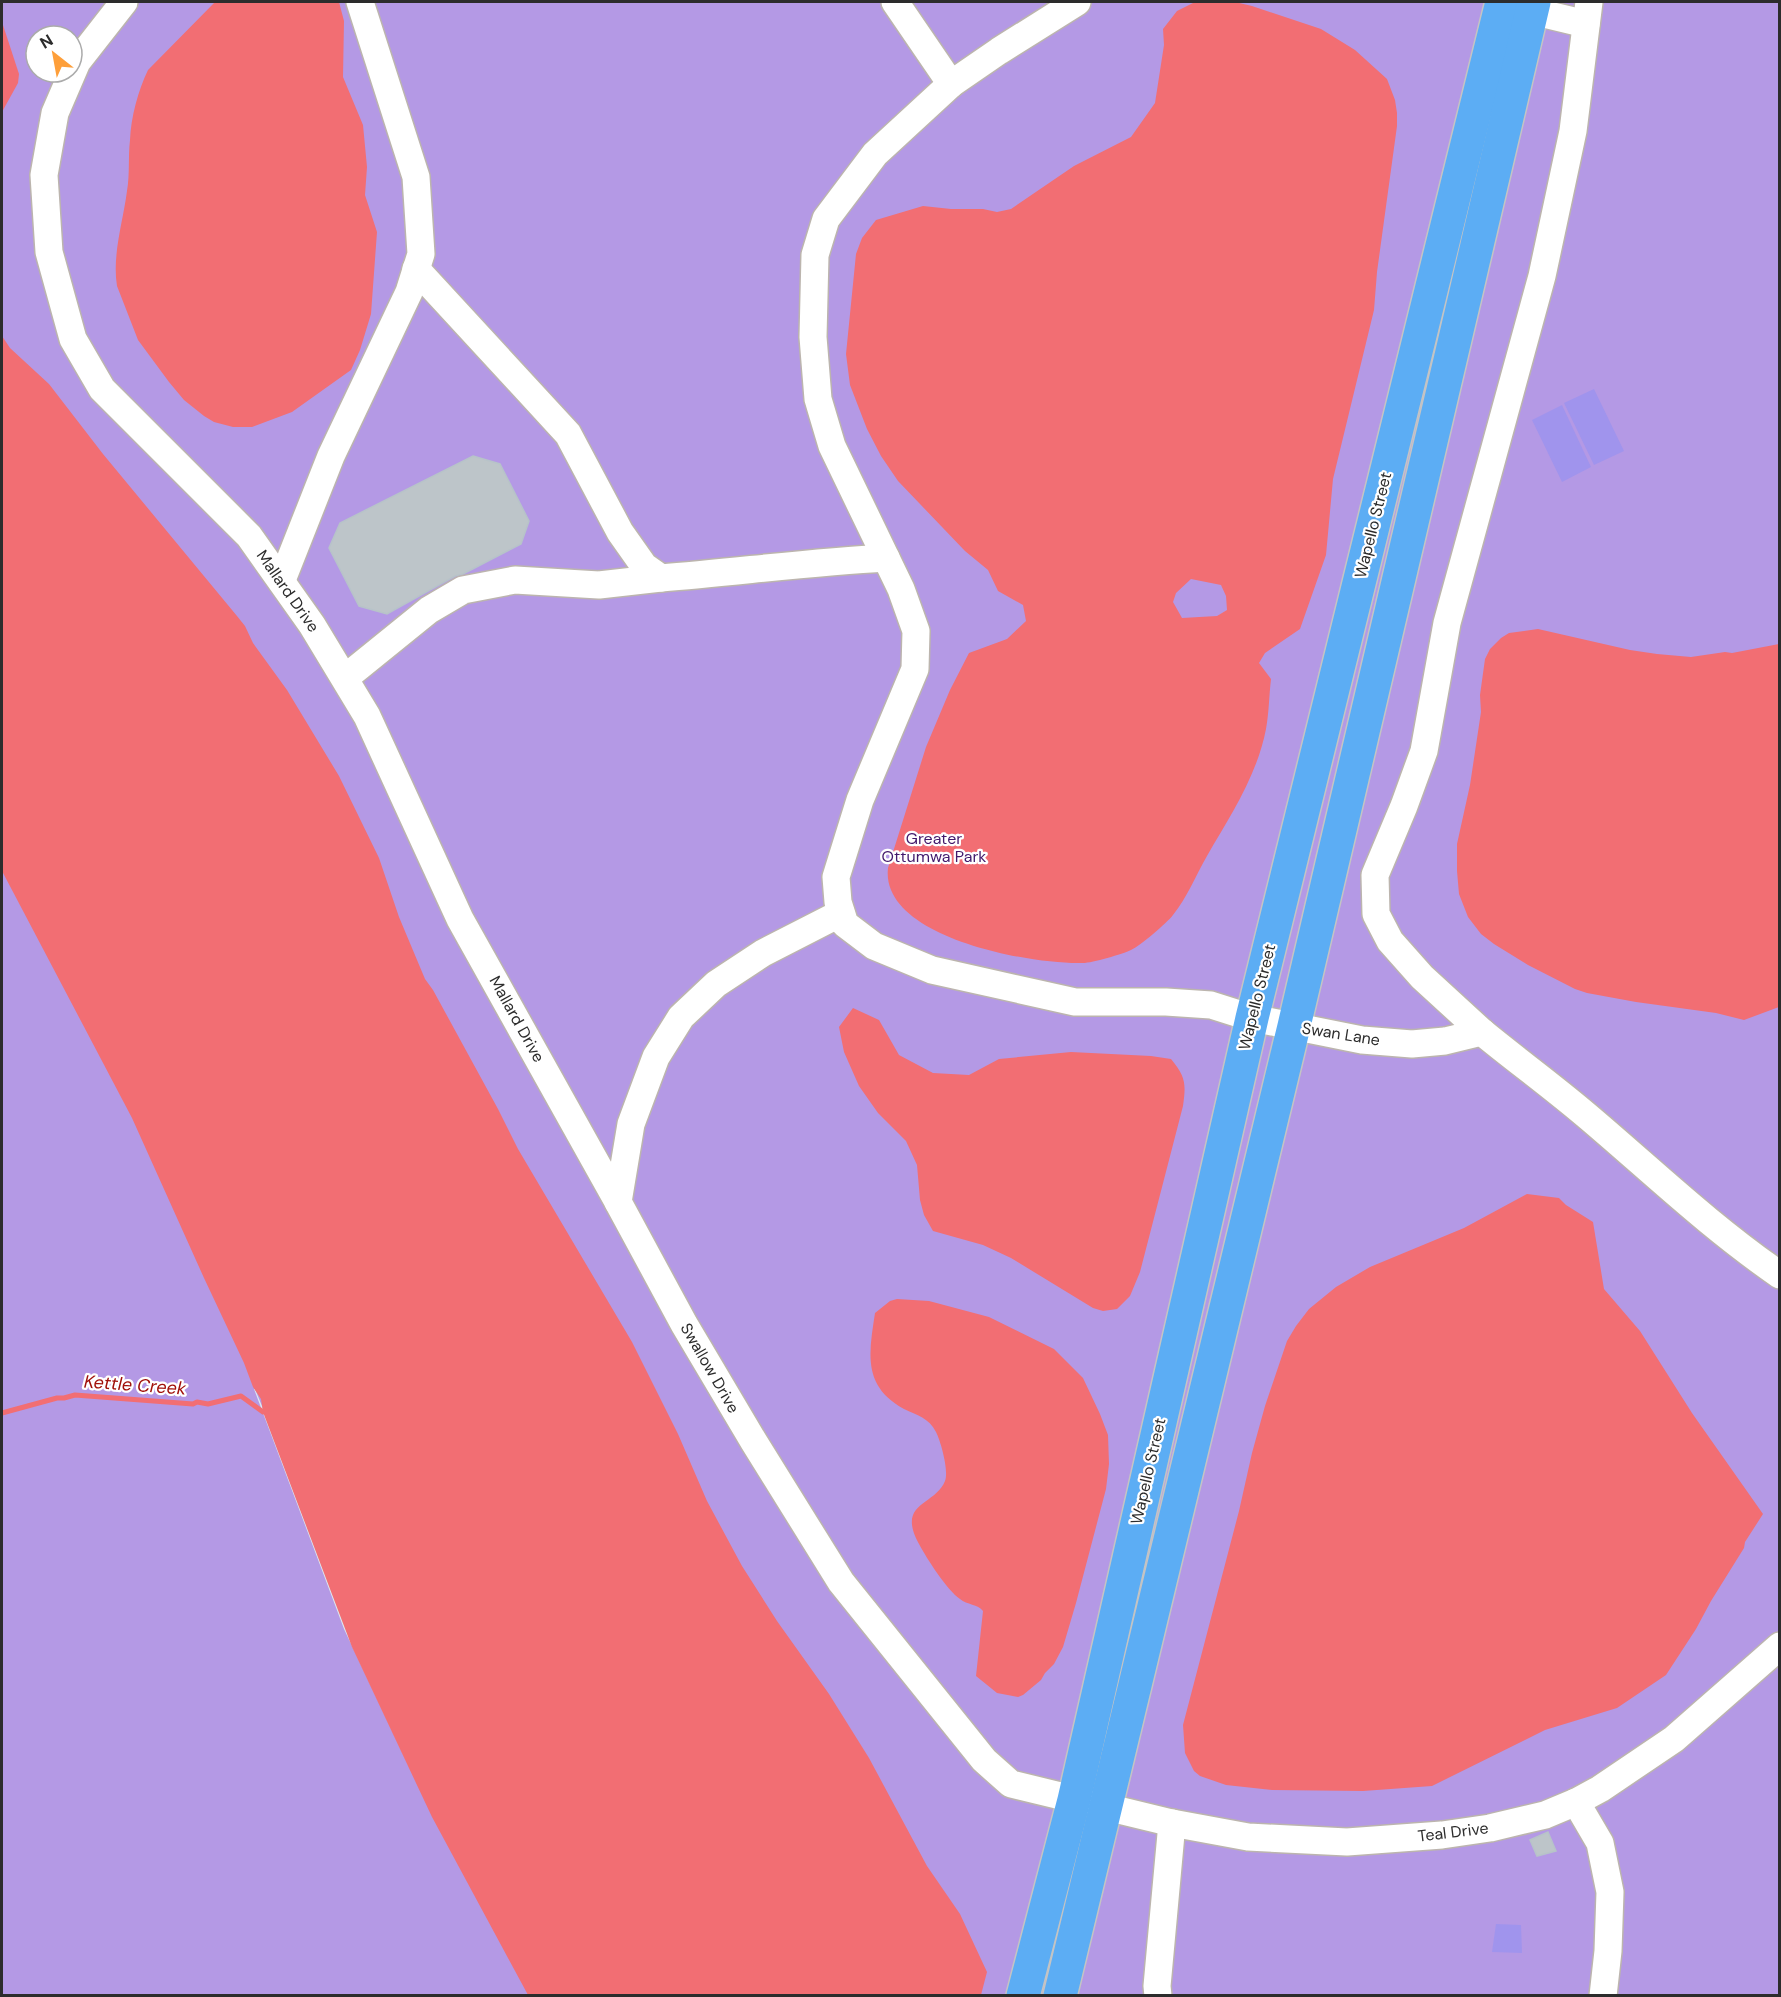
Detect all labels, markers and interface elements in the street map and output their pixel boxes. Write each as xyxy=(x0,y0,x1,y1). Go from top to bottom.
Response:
north arrow xyxy=(24,24,84,84)
text: N xyxy=(36,30,57,54)
street label: Wapello Street xyxy=(1350,470,1396,580)
street label: Mallard Drive xyxy=(252,546,324,636)
park label: Greater Ottumwa Park xyxy=(882,828,986,867)
street label: Wapello Street xyxy=(1234,942,1280,1052)
street label: Mallard Drive xyxy=(485,972,549,1066)
street label: Swan Lane xyxy=(1300,1017,1382,1051)
street label: Swallow Drive xyxy=(676,1319,744,1417)
water label: Kettle Creek xyxy=(83,1369,188,1401)
street label: Wapello Street xyxy=(1126,1416,1170,1526)
street label: Teal Drive xyxy=(1416,1817,1490,1847)

